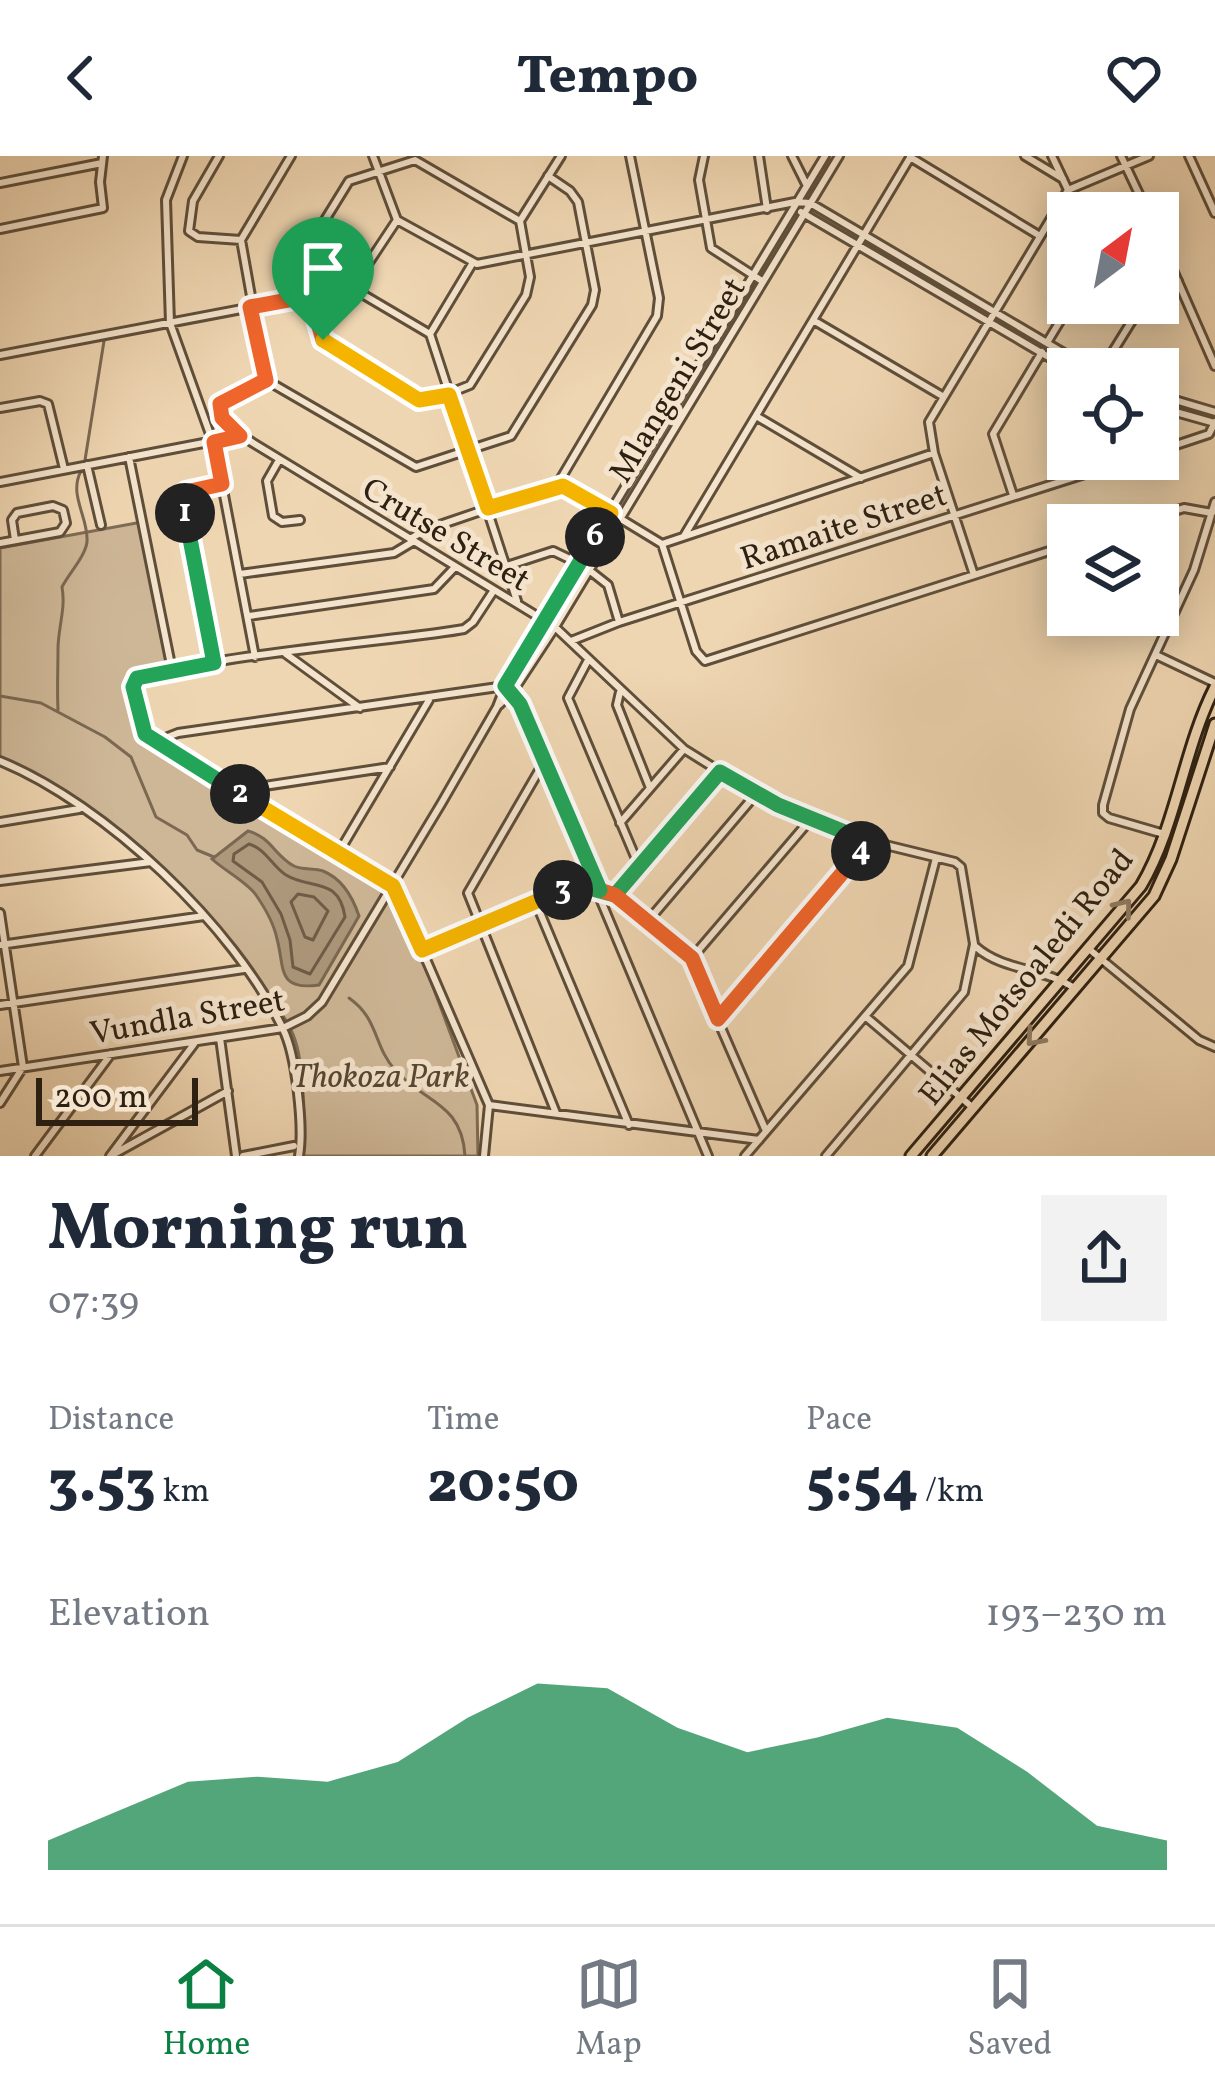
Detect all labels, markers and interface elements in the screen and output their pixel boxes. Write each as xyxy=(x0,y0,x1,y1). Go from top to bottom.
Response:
text: Tempo xyxy=(517,41,698,116)
icon: back xyxy=(48,45,114,111)
icon: heart xyxy=(1101,45,1167,111)
north arrow xyxy=(1047,192,1179,324)
map controls xyxy=(1047,192,1179,636)
pin xyxy=(272,217,374,340)
icon: arrive xyxy=(290,235,356,301)
street label: Mlangeni Street xyxy=(600,270,759,492)
button: locate xyxy=(1047,348,1179,480)
street label: Crutse Street xyxy=(352,468,538,605)
street label: Ramaite Street xyxy=(735,474,953,584)
pin: 1 xyxy=(155,483,215,543)
text: 1 xyxy=(178,490,192,536)
button: layers xyxy=(1047,504,1179,636)
pin: 6 xyxy=(565,507,625,567)
text: 6 xyxy=(586,514,604,560)
pin: 2 xyxy=(210,764,270,824)
text: 2 xyxy=(231,771,249,817)
pin: 4 xyxy=(831,821,891,881)
text: 4 xyxy=(851,828,871,874)
street label: Elias Motsoaledi Road xyxy=(910,840,1146,1117)
pin: 3 xyxy=(533,860,593,920)
text: 3 xyxy=(555,867,571,913)
one-way arrow xyxy=(1109,899,1131,921)
street label: Vundla Street xyxy=(87,979,289,1059)
one-way arrow xyxy=(1027,1025,1048,1046)
park label: Thokoza Park xyxy=(293,1056,469,1102)
scale bar xyxy=(36,1072,198,1125)
text: 200 m xyxy=(54,1076,148,1122)
text: Morning run xyxy=(48,1185,469,1277)
button: share xyxy=(1041,1195,1167,1321)
text: 07:39 xyxy=(48,1276,139,1330)
text: Distance xyxy=(48,1398,174,1444)
text: Time xyxy=(427,1398,499,1444)
text: Pace xyxy=(806,1398,872,1444)
text: 3.53 xyxy=(48,1444,156,1527)
text: 20:50 xyxy=(427,1444,579,1527)
text: 5:54 xyxy=(806,1444,918,1527)
text: km xyxy=(156,1470,210,1516)
text: /km xyxy=(918,1470,984,1516)
text: Elevation xyxy=(48,1588,210,1642)
text: 193–230 m xyxy=(986,1588,1167,1642)
tab: Home xyxy=(163,1951,250,2069)
tab: Map xyxy=(576,1951,642,2069)
tab: Saved xyxy=(967,1951,1052,2069)

